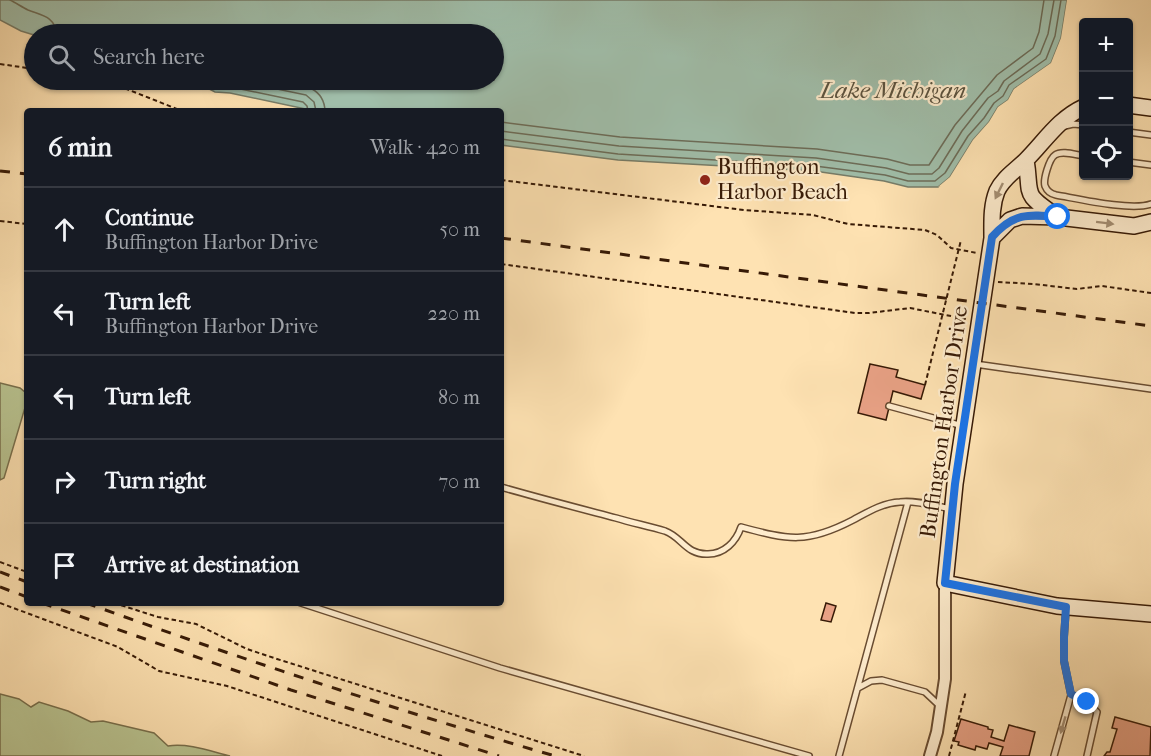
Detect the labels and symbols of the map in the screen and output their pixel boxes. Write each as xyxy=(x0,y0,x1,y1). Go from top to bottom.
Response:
water label: Lake Michigan xyxy=(818,76,966,104)
place label: Buffington Harbor Beach xyxy=(717,154,848,205)
marker: Buffington Harbor Beach xyxy=(698,173,712,187)
one-way arrow xyxy=(994,183,1003,200)
route start xyxy=(1044,203,1070,229)
one-way arrow xyxy=(1096,218,1115,228)
street label: Buffington Harbor Drive xyxy=(915,304,973,540)
route end xyxy=(1073,688,1099,714)
one-way arrow xyxy=(1058,716,1067,734)

